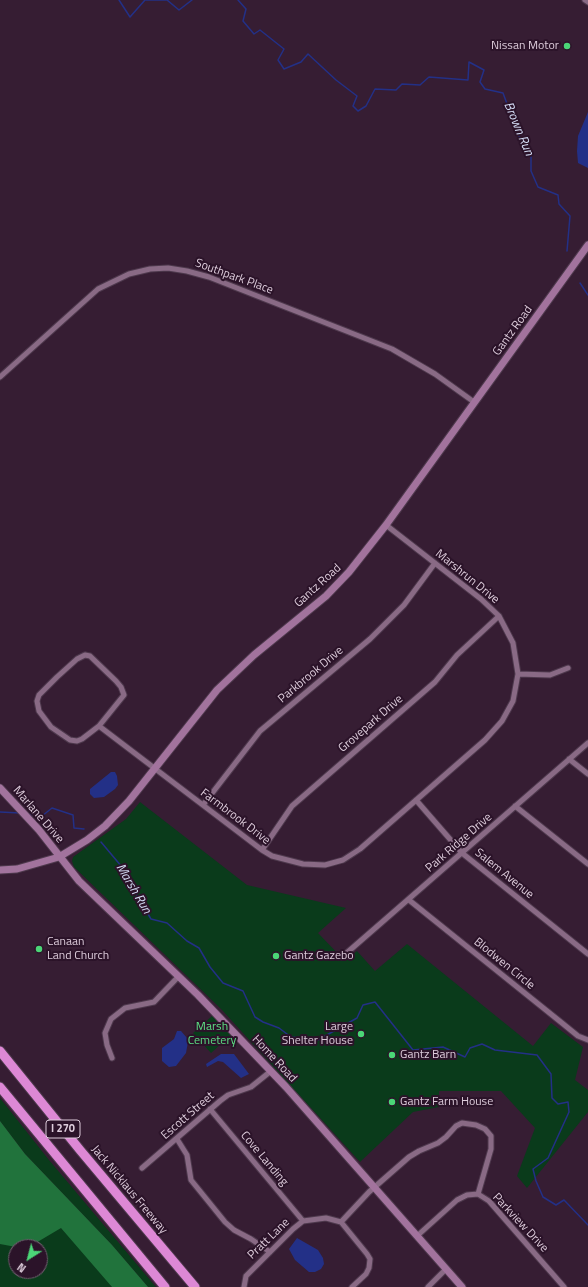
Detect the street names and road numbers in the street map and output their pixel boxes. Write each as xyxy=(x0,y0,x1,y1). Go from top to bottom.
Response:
street label: Southpark Place xyxy=(193,256,275,298)
street label: Gantz Road xyxy=(490,303,536,359)
street label: Marshrun Drive xyxy=(432,547,502,607)
street label: Gantz Road xyxy=(292,561,344,611)
street label: Parkbrook Drive xyxy=(275,644,347,706)
street label: Grovepark Drive xyxy=(336,692,406,756)
street label: Marlane Drive xyxy=(9,784,67,846)
street label: Farmbrook Drive xyxy=(197,786,273,848)
street label: Park Ridge Drive xyxy=(423,810,495,876)
street label: Salem Avenue xyxy=(472,846,536,902)
street label: Blodwen Circle xyxy=(471,935,537,993)
street label: Home Road xyxy=(249,1032,299,1086)
street label: Escott Street xyxy=(158,1089,218,1143)
road number: I 270 xyxy=(46,1120,80,1138)
street label: Cove Landing xyxy=(237,1129,291,1189)
street label: Jack Nicklaus Freeway xyxy=(88,1143,170,1237)
street label: Parkview Drive xyxy=(489,1191,551,1255)
street label: Pratt Lane xyxy=(245,1216,293,1262)

